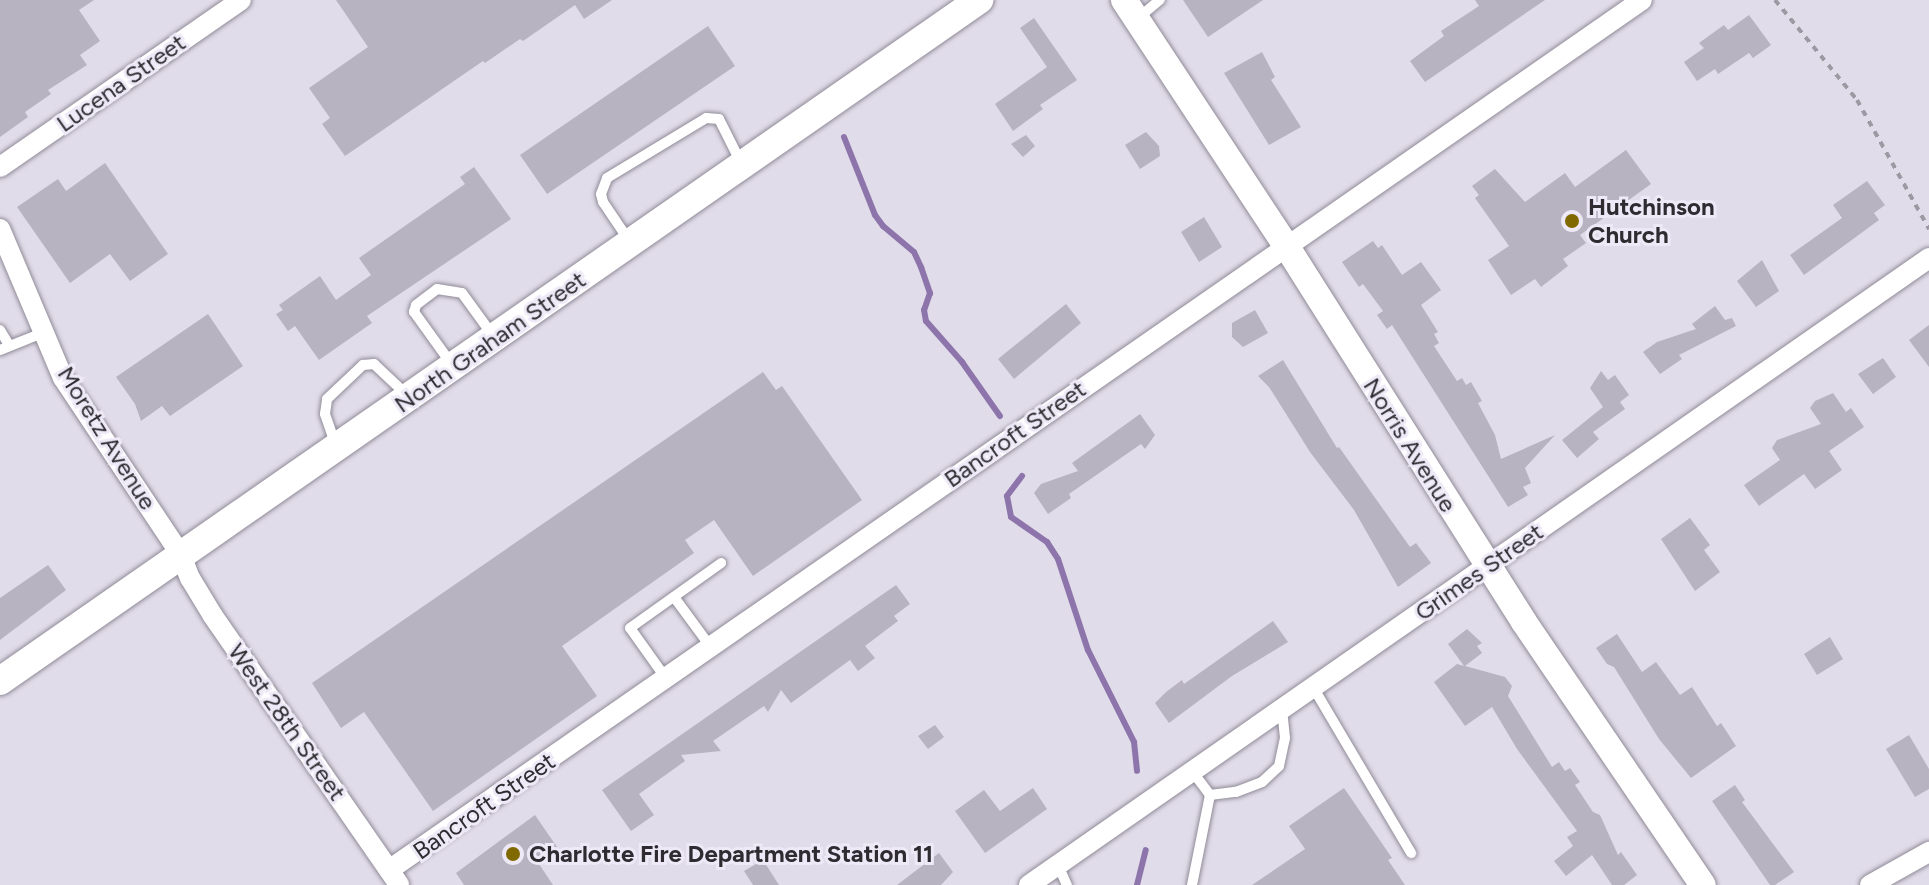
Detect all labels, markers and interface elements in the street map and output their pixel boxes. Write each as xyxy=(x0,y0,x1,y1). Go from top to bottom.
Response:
street label: Lucena Street xyxy=(51,28,191,138)
place label: Hutchinson Church xyxy=(1588,193,1715,249)
marker: Hutchinson Church xyxy=(1563,212,1581,230)
street label: North Graham Street xyxy=(389,265,591,419)
street label: Moretz Avenue xyxy=(51,361,163,515)
street label: Norris Avenue xyxy=(1357,373,1463,517)
street label: Bancroft Street xyxy=(939,374,1091,494)
street label: Grimes Street xyxy=(1409,517,1549,627)
street label: West 28th Street xyxy=(222,638,352,806)
street label: Bancroft Street xyxy=(408,746,560,866)
place label: Charlotte Fire Department Station 11 xyxy=(529,840,933,868)
marker: Charlotte Fire Department Station 11 xyxy=(504,845,522,863)

